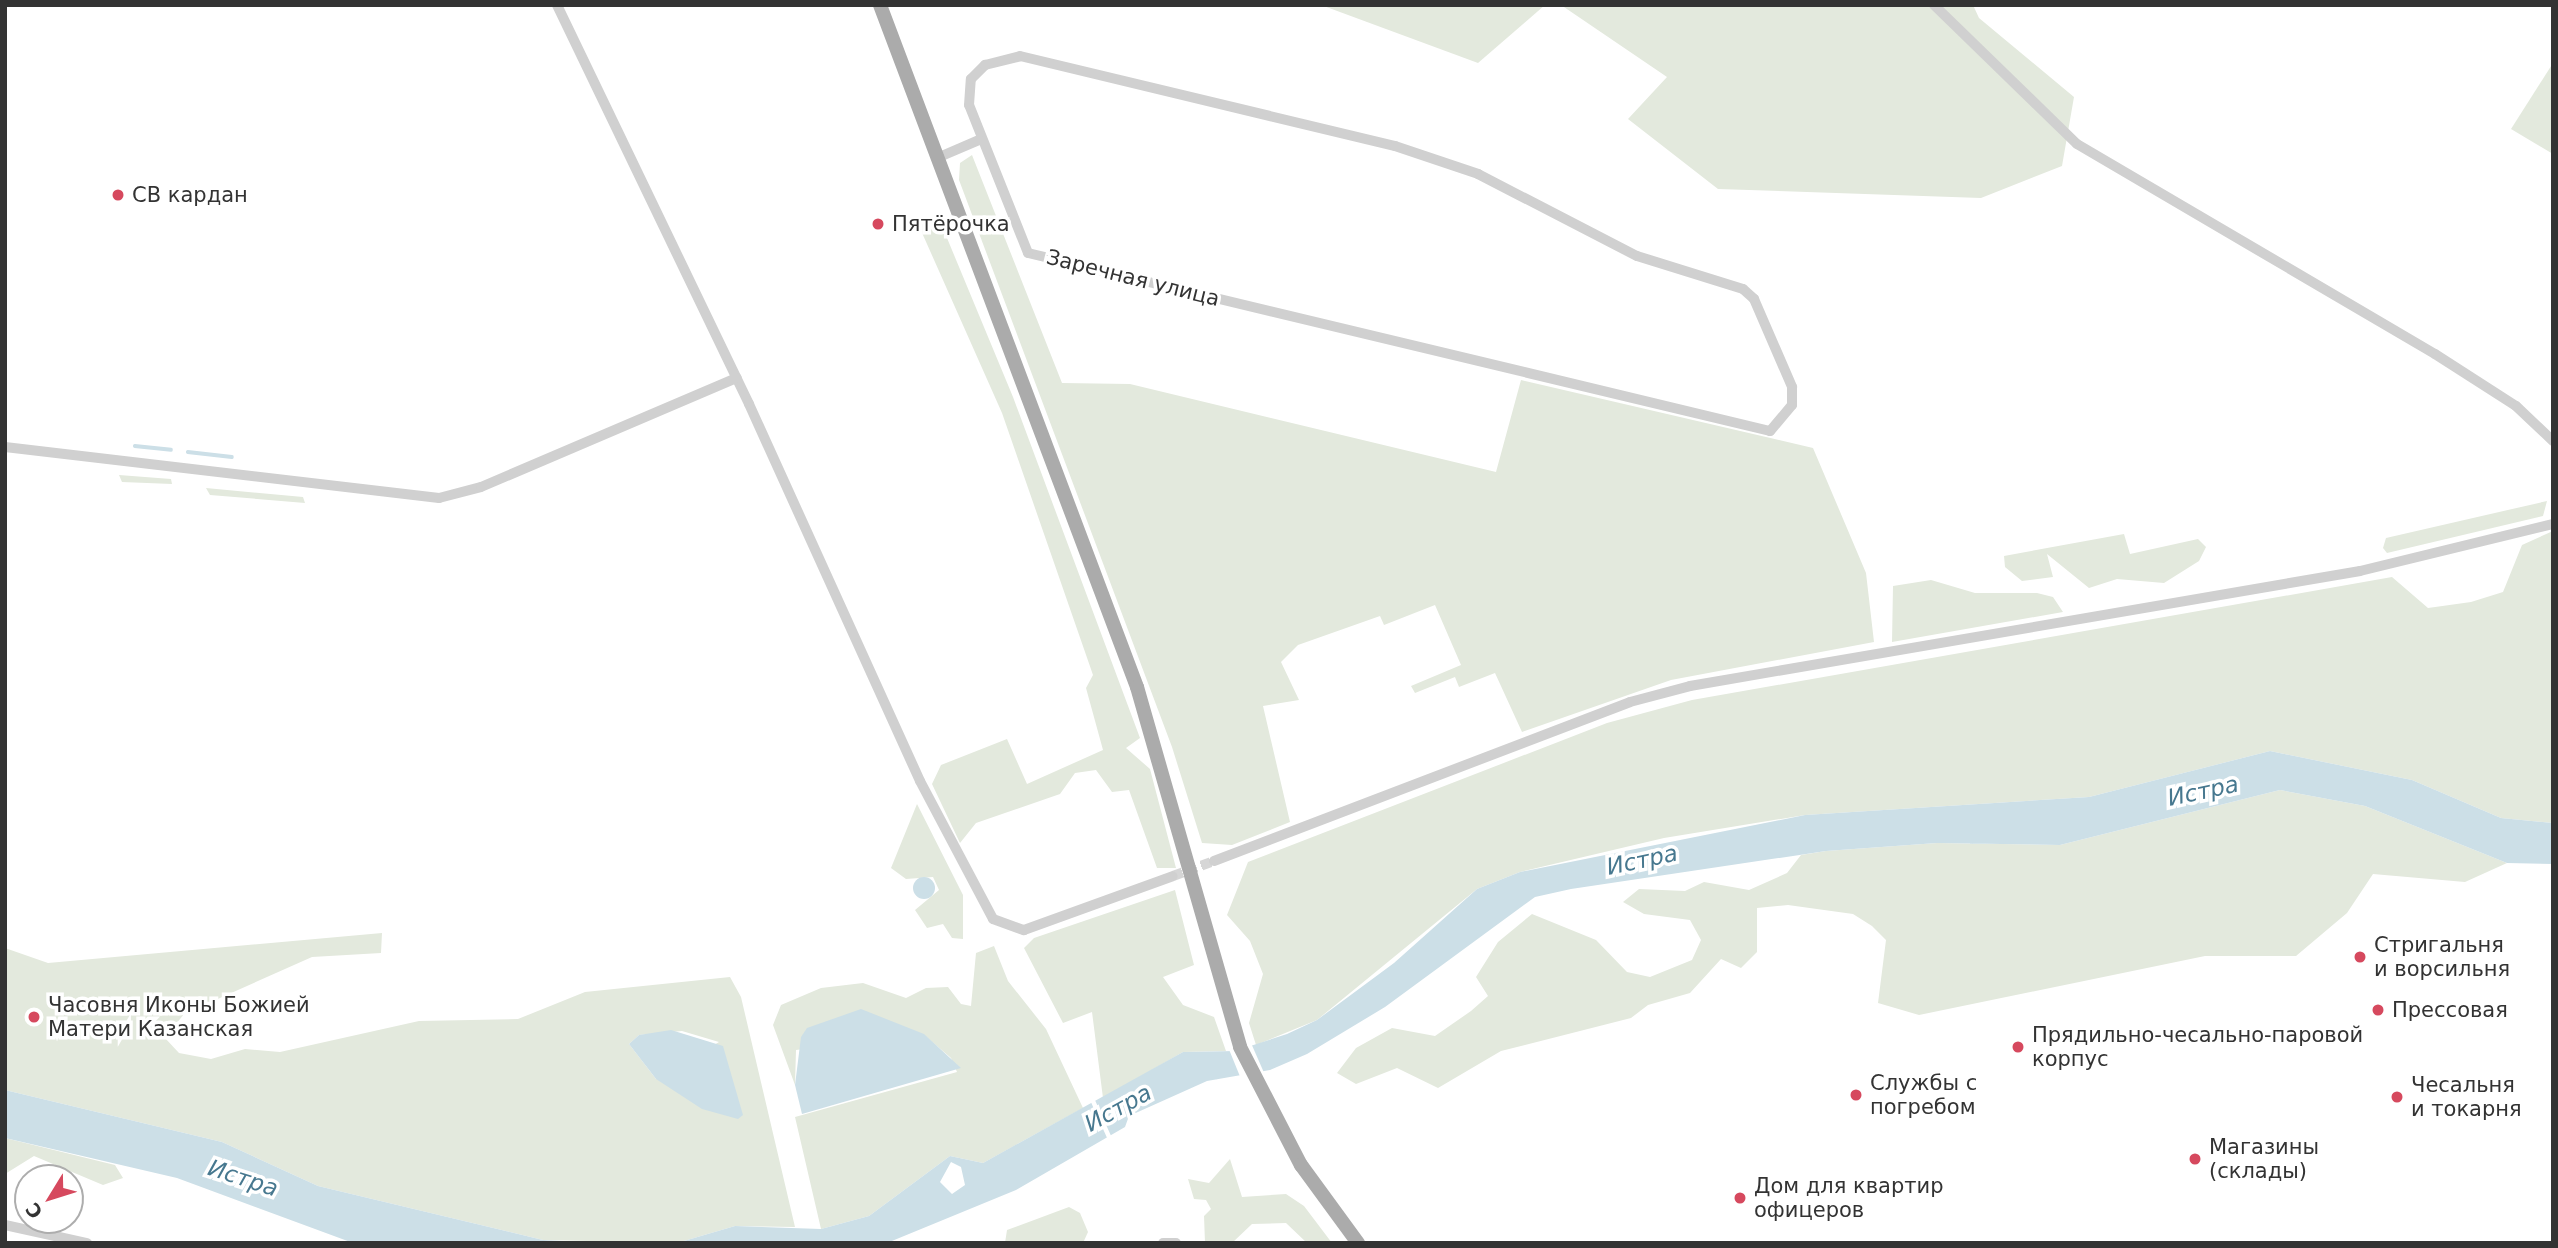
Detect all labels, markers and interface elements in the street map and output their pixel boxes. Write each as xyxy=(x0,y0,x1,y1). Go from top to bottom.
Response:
place label: СВ кардан xyxy=(132,182,248,208)
marker: СВ кардан xyxy=(110,187,126,203)
place label: Пятёрочка xyxy=(892,211,1010,237)
marker: Пятёрочка xyxy=(870,216,886,232)
street label: Заречная улица xyxy=(1044,244,1222,312)
water label: Истра xyxy=(2165,770,2241,812)
water label: Истра xyxy=(1604,839,1680,881)
place label: Стригальня и ворсильня xyxy=(2374,932,2510,982)
marker: Стригальня и ворсильня xyxy=(2352,949,2368,965)
place label: Часовня Иконы Божией Матери Казанская xyxy=(48,992,310,1042)
place label: Прессовая xyxy=(2392,997,2508,1023)
marker: Прессовая xyxy=(2370,1002,2386,1018)
marker: Часовня Иконы Божией Матери Казанская xyxy=(26,1009,42,1025)
place label: Прядильно-чесально-паровой корпус xyxy=(2032,1022,2363,1072)
marker: Прядильно-чесально-паровой корпус xyxy=(2010,1039,2026,1055)
place label: Службы с погребом xyxy=(1870,1070,1977,1120)
place label: Чесальня и токарня xyxy=(2411,1072,2522,1122)
water label: Истра xyxy=(1080,1078,1156,1138)
marker: Службы с погребом xyxy=(1848,1087,1864,1103)
marker: Чесальня и токарня xyxy=(2389,1089,2405,1105)
place label: Магазины (склады) xyxy=(2209,1134,2319,1184)
marker: Магазины (склады) xyxy=(2187,1151,2203,1167)
water label: Истра xyxy=(205,1154,281,1202)
north arrow xyxy=(14,1164,84,1234)
place label: Дом для квартир офицеров xyxy=(1754,1173,1943,1223)
marker: Дом для квартир офицеров xyxy=(1732,1190,1748,1206)
text: С xyxy=(21,1198,47,1223)

